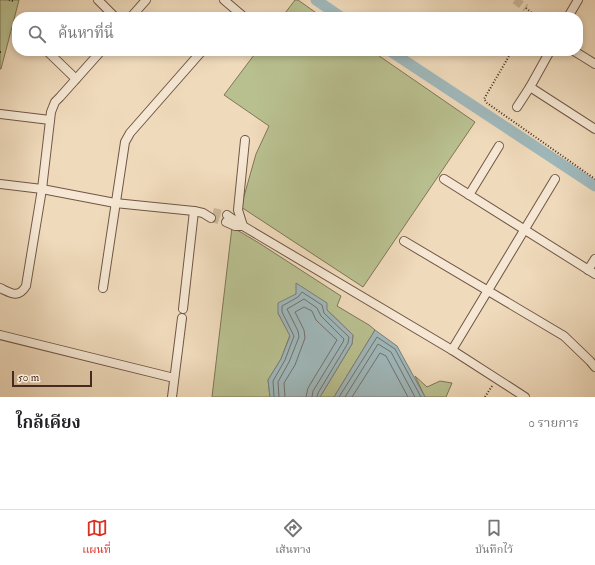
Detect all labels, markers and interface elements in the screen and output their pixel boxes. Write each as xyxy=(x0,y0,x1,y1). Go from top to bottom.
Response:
search box xyxy=(12,12,583,56)
icon: search xyxy=(26,23,48,45)
text: ค้นหาที่นี่ xyxy=(58,24,114,43)
scale bar xyxy=(12,369,92,388)
text: 50 m xyxy=(18,371,39,384)
text: ใกล้เคียง xyxy=(16,412,81,433)
text: 0 รายการ xyxy=(528,415,579,431)
tab: แผนที่ xyxy=(82,517,111,559)
tab: เส้นทาง xyxy=(275,517,311,559)
tab: บันทึกไว้ xyxy=(475,517,513,559)

